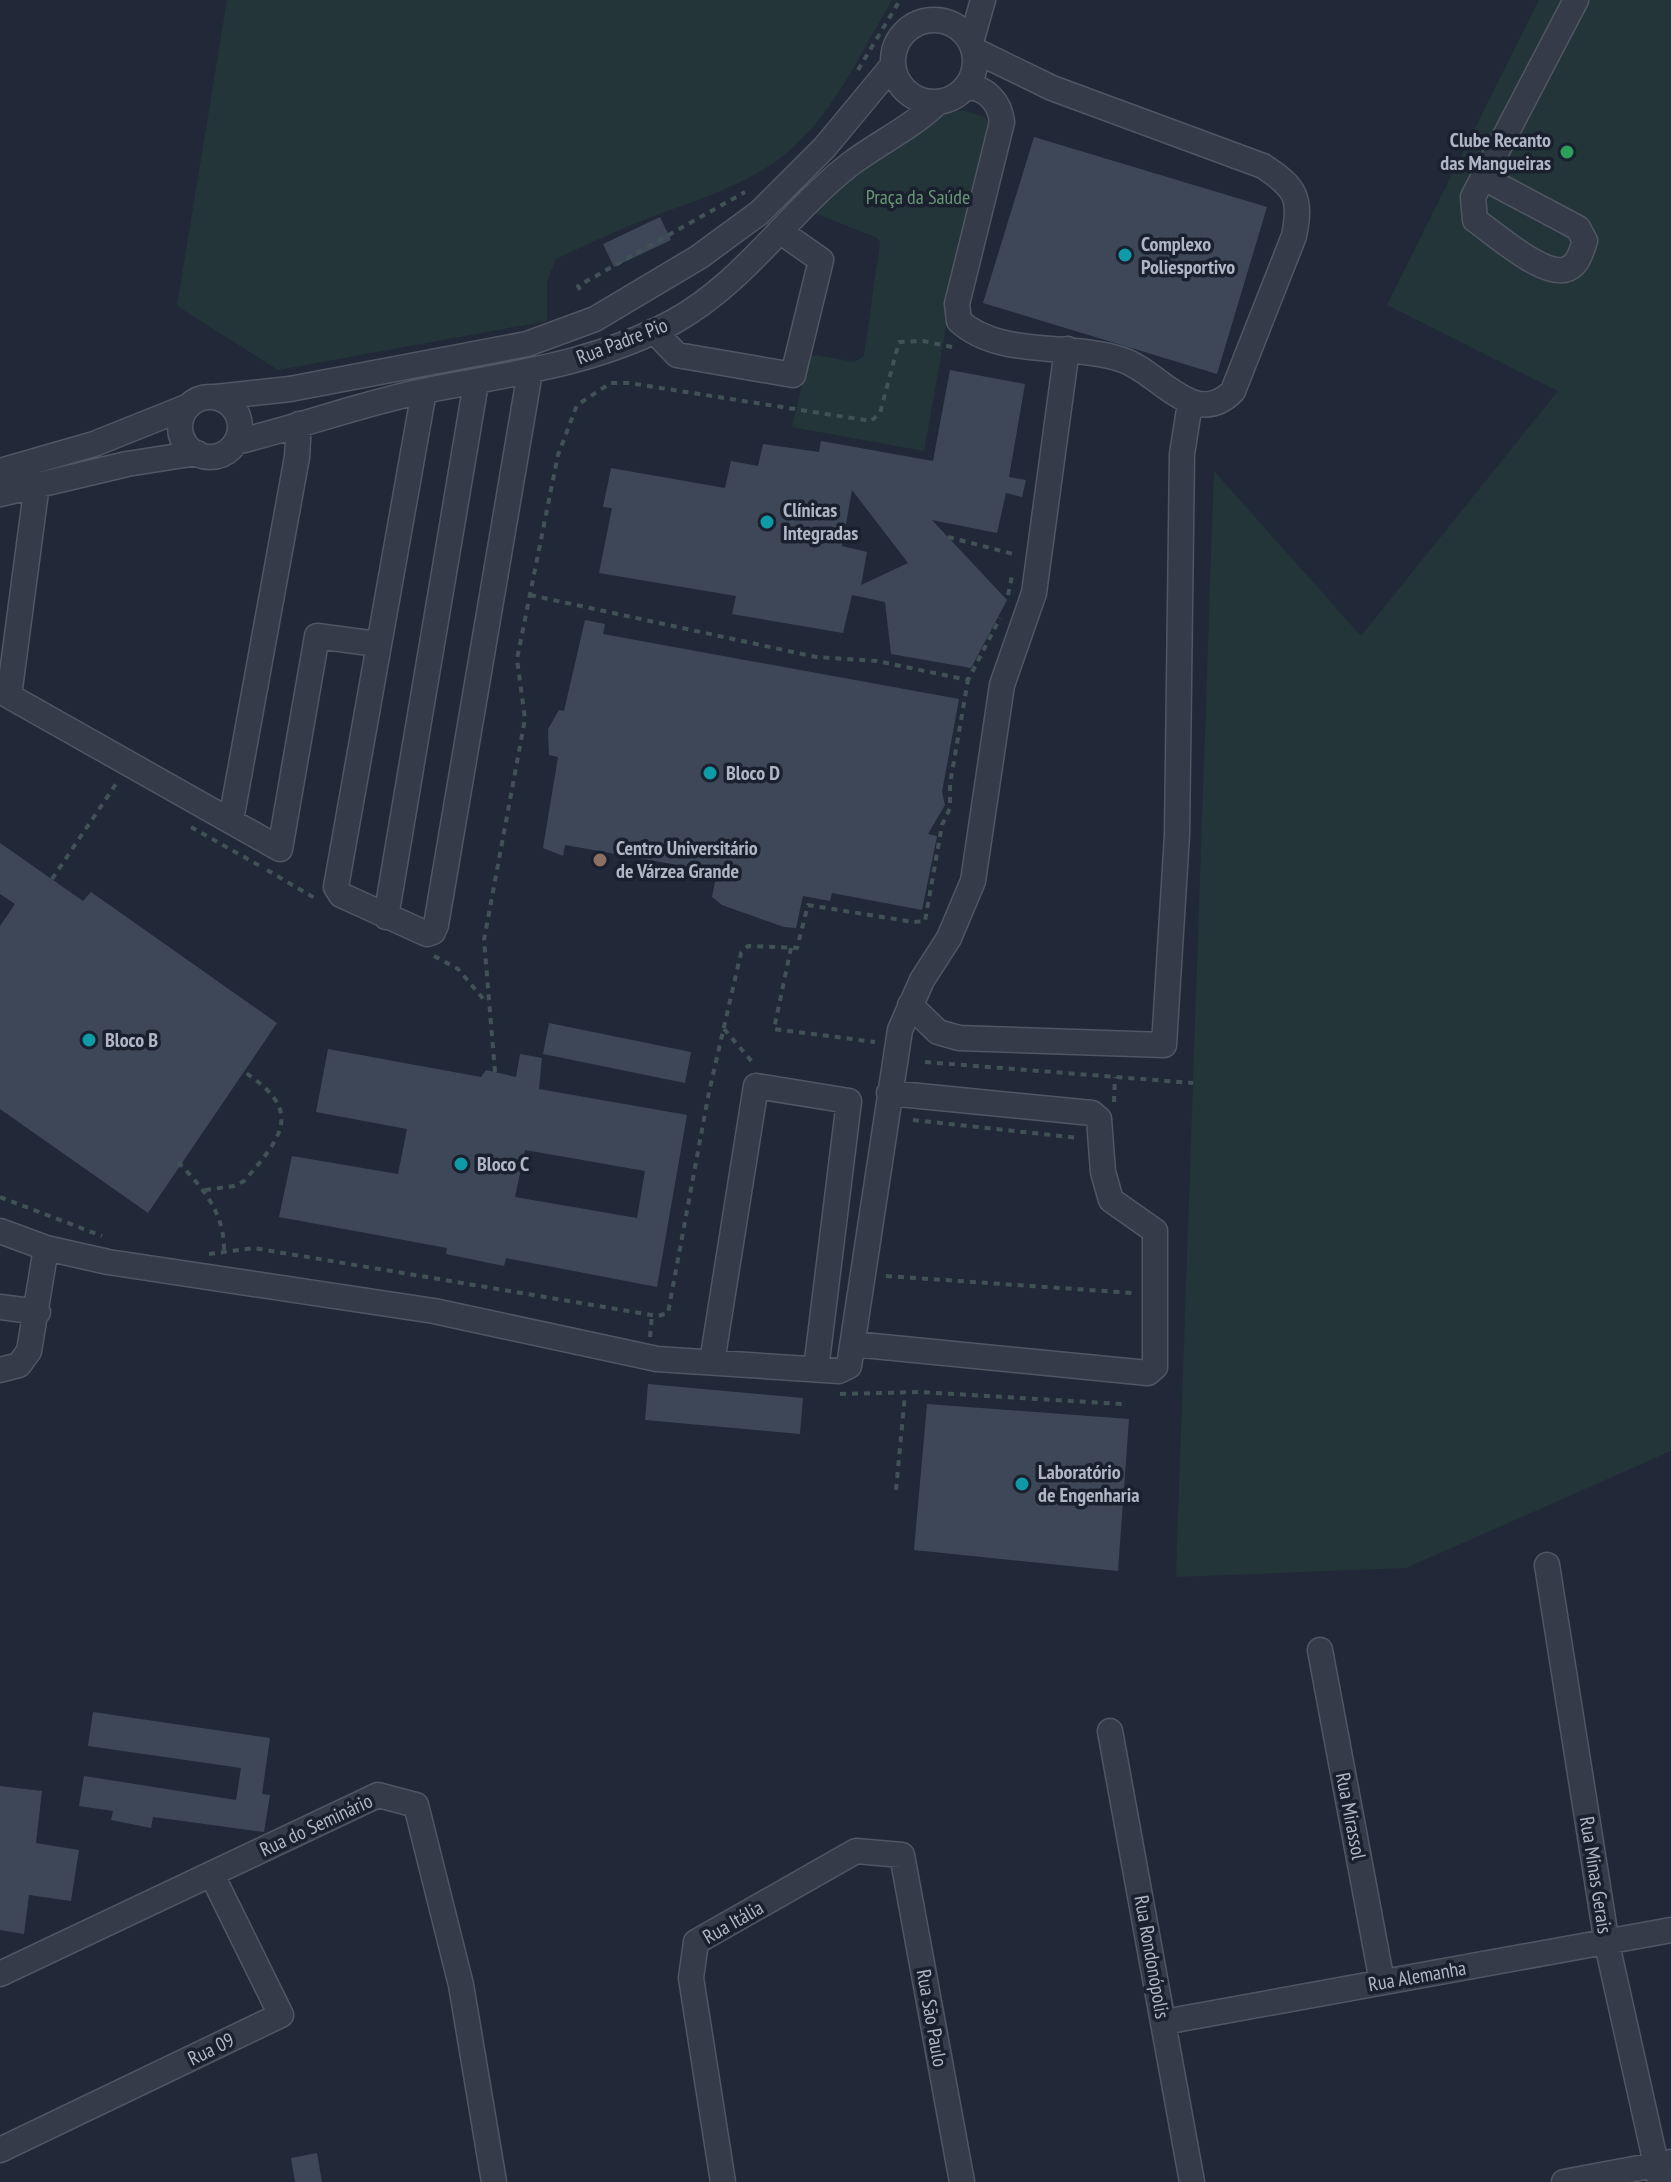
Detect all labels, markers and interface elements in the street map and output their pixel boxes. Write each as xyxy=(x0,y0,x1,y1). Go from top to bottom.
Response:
place label: Clube Recanto das Mangueiras xyxy=(1440,127,1551,176)
marker: Clube Recanto das Mangueiras xyxy=(1558,143,1576,161)
park label: Praça da Saúde xyxy=(866,184,970,210)
place label: Complexo Poliesportivo xyxy=(1141,231,1235,280)
marker: Complexo Poliesportivo xyxy=(1116,246,1134,264)
street label: Rua Padre Pio xyxy=(573,312,671,370)
place label: Clínicas Integradas xyxy=(783,497,858,546)
marker: Clínicas Integradas xyxy=(758,513,776,531)
place label: Bloco D xyxy=(726,760,780,786)
marker: Bloco D xyxy=(701,764,719,782)
place label: Centro Universitário de Várzea Grande xyxy=(616,835,758,884)
marker: Centro Universitário de Várzea Grande xyxy=(591,851,609,869)
place label: Bloco B xyxy=(105,1027,158,1053)
marker: Bloco B xyxy=(80,1031,98,1049)
place label: Bloco C xyxy=(477,1151,529,1177)
marker: Bloco C xyxy=(452,1155,470,1173)
place label: Laboratório de Engenharia xyxy=(1038,1459,1139,1508)
marker: Laboratório de Engenharia xyxy=(1013,1475,1031,1493)
street label: Rua Mirassol xyxy=(1330,1770,1372,1862)
street label: Rua do Seminário xyxy=(255,1788,377,1862)
street label: Rua Minas Gerais xyxy=(1574,1815,1618,1936)
street label: Rua Rondonópolis xyxy=(1128,1893,1176,2021)
street label: Rua Itália xyxy=(698,1894,768,1950)
street label: Rua Alemanha xyxy=(1366,1955,1468,1997)
street label: Rua São Paulo xyxy=(911,1967,953,2069)
street label: Rua 09 xyxy=(183,2027,239,2071)

